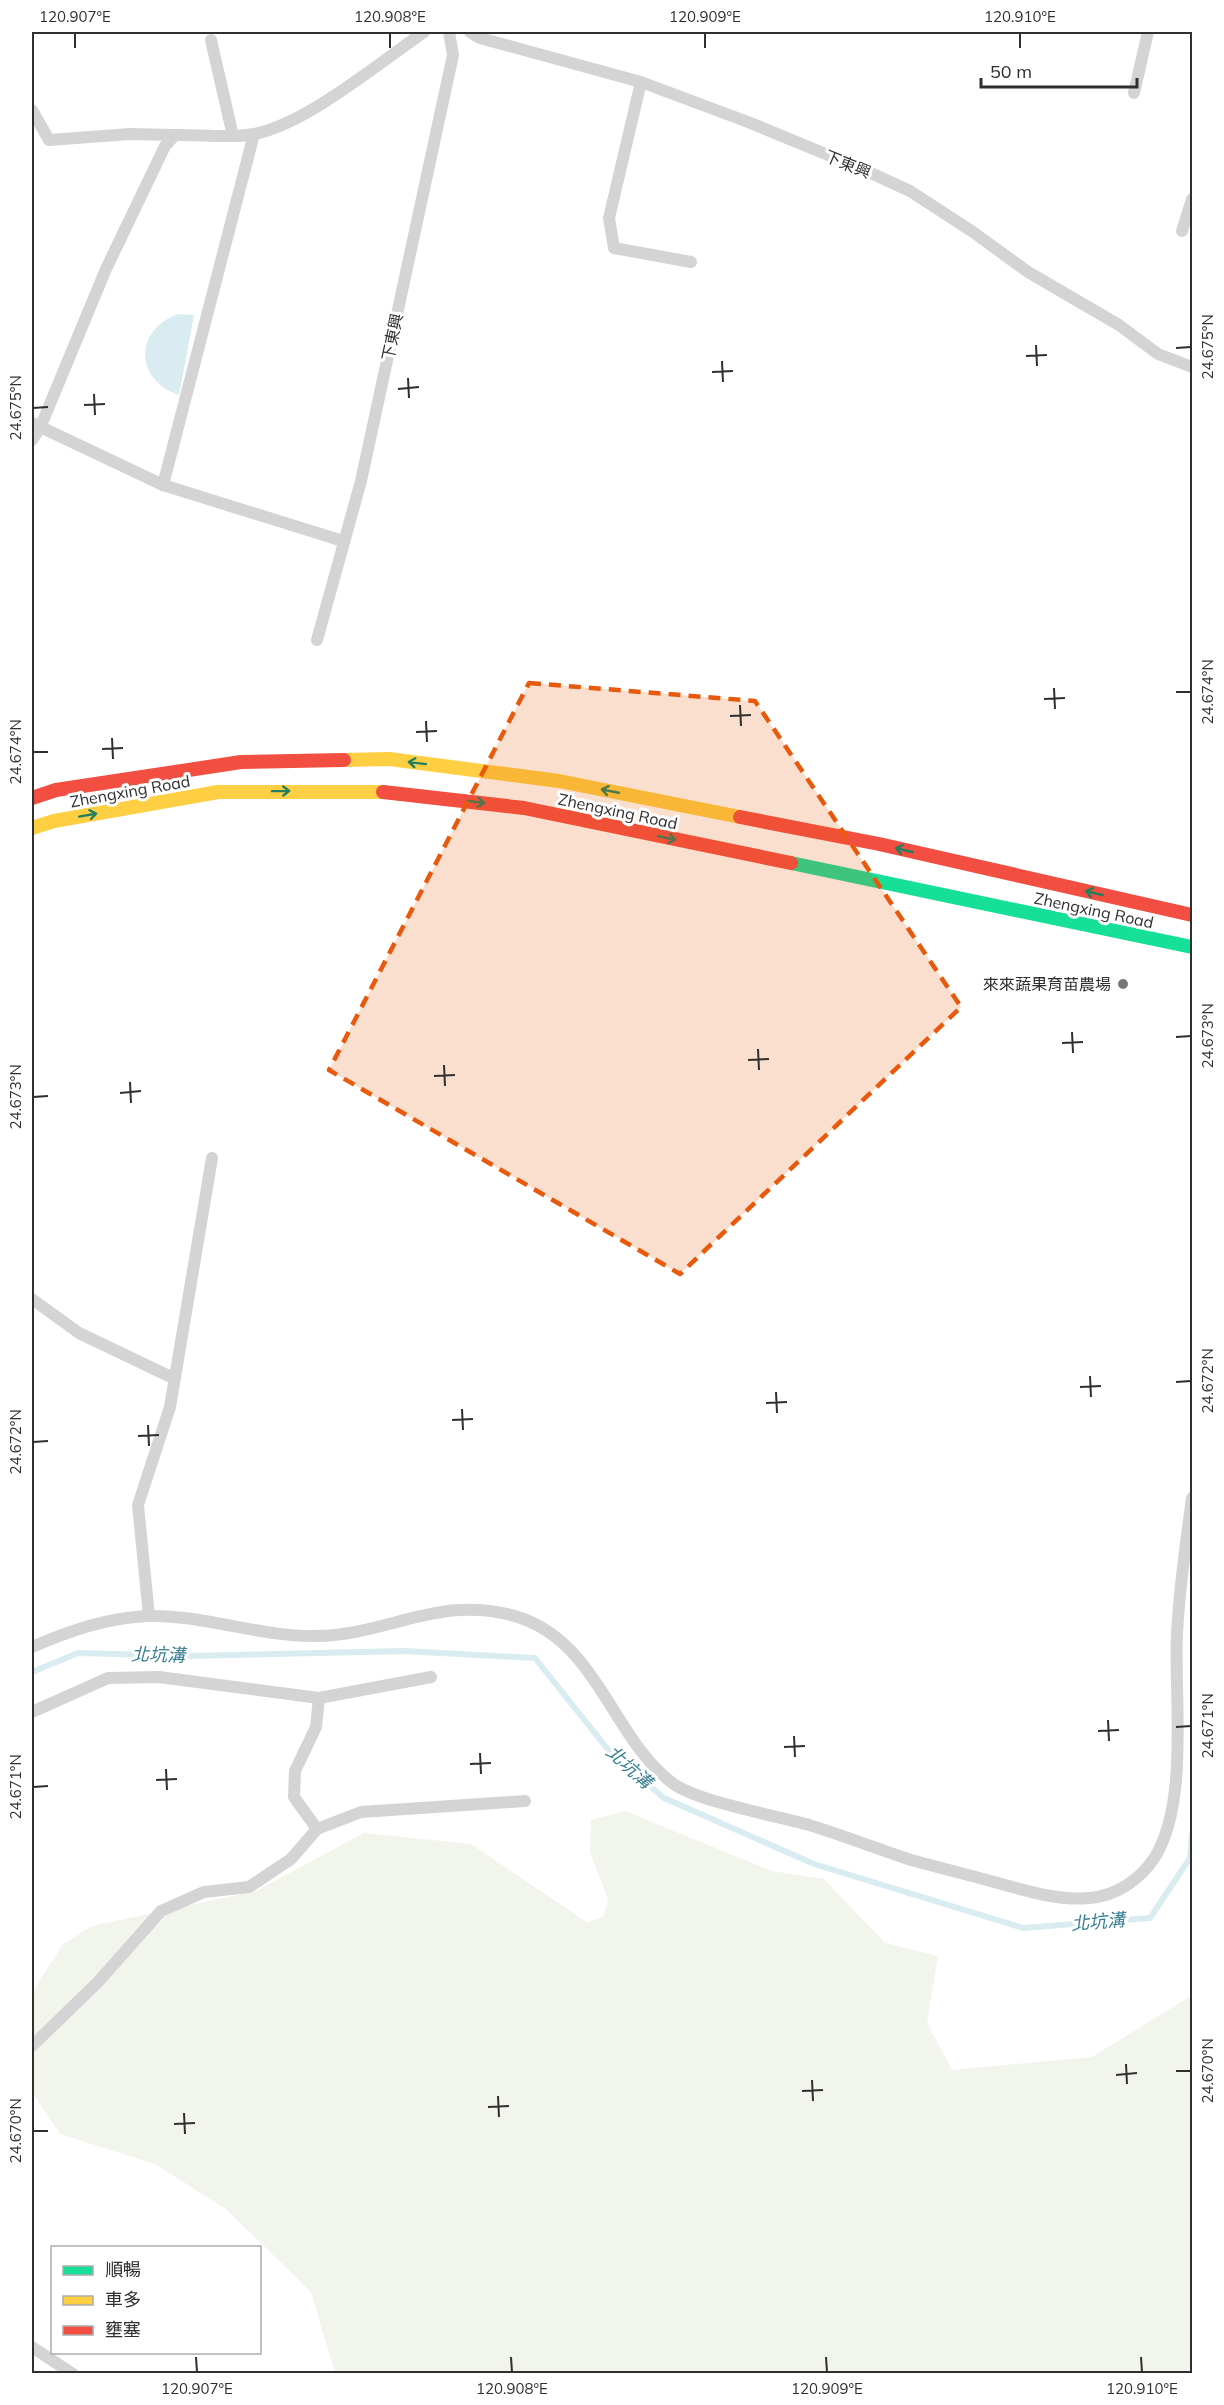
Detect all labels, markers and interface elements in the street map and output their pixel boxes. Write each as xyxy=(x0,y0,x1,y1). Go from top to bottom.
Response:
text: 120.907°E xyxy=(39,7,111,26)
text: 120.908°E xyxy=(354,7,426,26)
text: 120.909°E xyxy=(669,7,741,26)
text: 120.910°E xyxy=(984,7,1056,26)
scale bar xyxy=(981,51,1137,89)
text: 50 m xyxy=(990,60,1032,83)
street label: 下東興 xyxy=(822,146,874,182)
street label: 下東興 xyxy=(377,311,407,363)
text: 24.675°N xyxy=(1198,314,1217,380)
text: 24.675°N xyxy=(6,375,25,441)
text: 24.674°N xyxy=(1198,659,1217,725)
text: 24.674°N xyxy=(6,719,25,785)
one-way arrow xyxy=(408,757,428,768)
street label: Zhengxing Road xyxy=(68,771,192,811)
one-way arrow xyxy=(271,785,291,797)
one-way arrow xyxy=(601,785,620,796)
street label: Zhengxing Road xyxy=(557,789,679,833)
one-way arrow xyxy=(465,797,485,808)
one-way arrow xyxy=(78,809,98,820)
one-way arrow xyxy=(657,833,676,844)
one-way arrow xyxy=(895,844,914,855)
one-way arrow xyxy=(1085,886,1104,898)
street label: Zhengxing Road xyxy=(1033,888,1155,932)
place label: 來來蔬果育苗農場 xyxy=(983,974,1111,994)
marker: 來來蔬果育苗農場 xyxy=(1116,977,1130,991)
text: 24.673°N xyxy=(1198,1003,1217,1069)
text: 24.673°N xyxy=(6,1064,25,1130)
text: 24.672°N xyxy=(1198,1348,1217,1414)
text: 24.672°N xyxy=(6,1409,25,1475)
water label: 北坑溝 xyxy=(131,1643,188,1667)
text: 24.671°N xyxy=(1198,1693,1217,1759)
water label: 北坑溝 xyxy=(602,1740,659,1795)
text: 24.671°N xyxy=(6,1754,25,1820)
water label: 北坑溝 xyxy=(1070,1907,1129,1935)
text: 24.670°N xyxy=(1198,2038,1217,2104)
text: 24.670°N xyxy=(6,2098,25,2164)
legend xyxy=(51,2246,261,2354)
text: 順暢 xyxy=(105,2258,141,2281)
text: 車多 xyxy=(105,2288,141,2311)
text: 壅塞 xyxy=(105,2318,141,2341)
text: 120.907°E xyxy=(161,2379,233,2398)
text: 120.908°E xyxy=(476,2379,548,2398)
text: 120.909°E xyxy=(791,2379,863,2398)
text: 120.910°E xyxy=(1106,2379,1178,2398)

